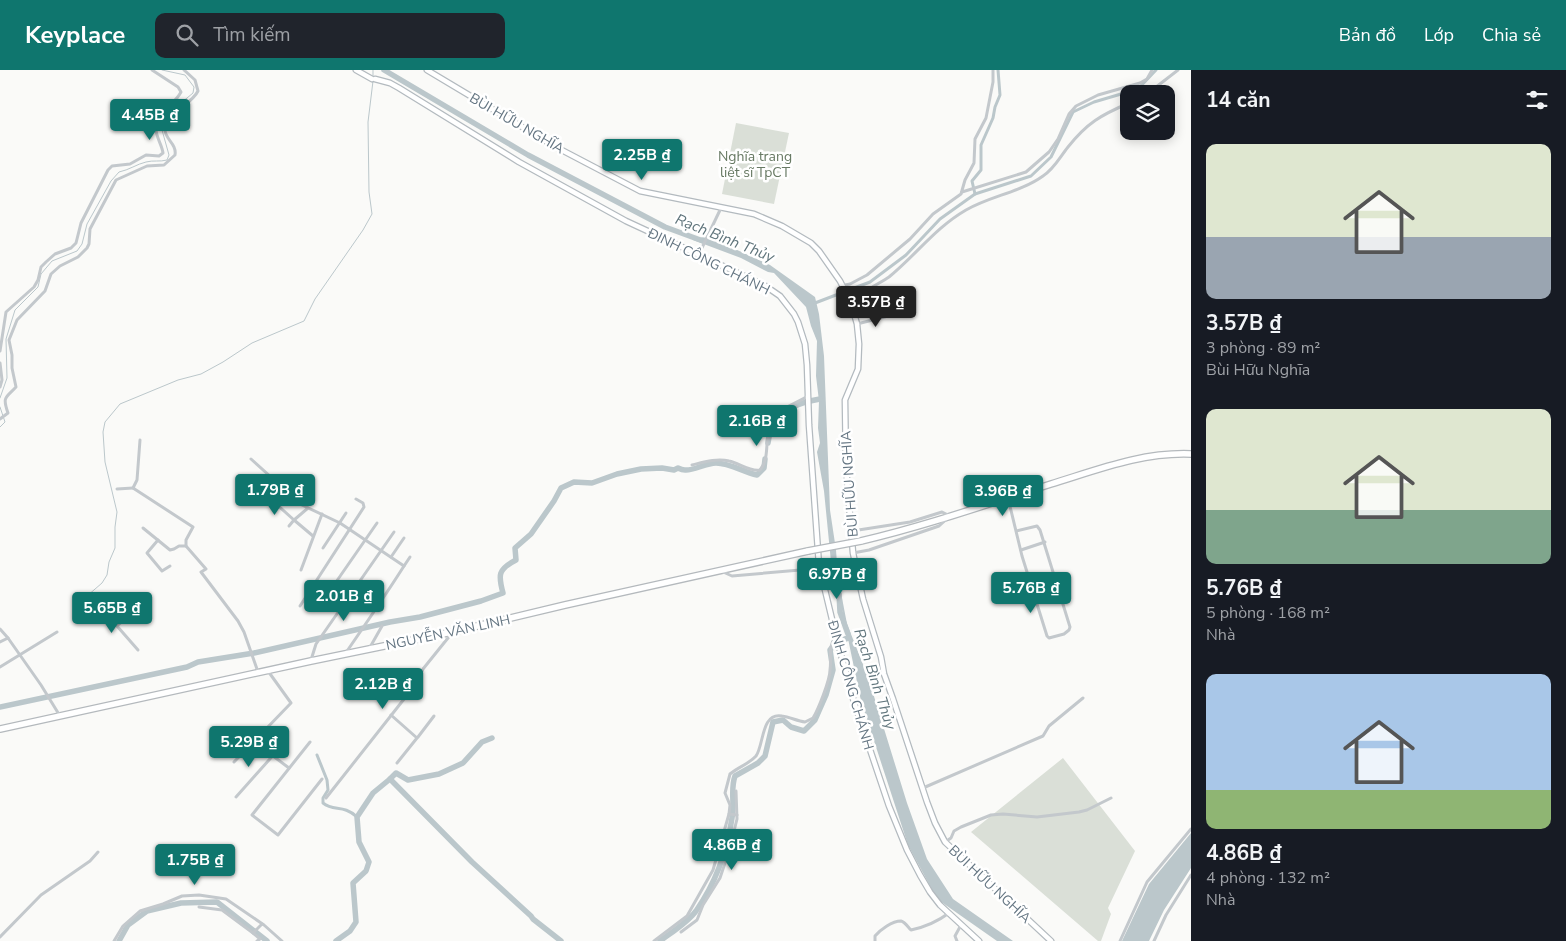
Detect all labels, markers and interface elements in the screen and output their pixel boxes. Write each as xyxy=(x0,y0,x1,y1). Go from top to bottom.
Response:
search box xyxy=(155,13,505,58)
text: Keyplace xyxy=(25,19,125,51)
icon: search xyxy=(173,21,201,49)
text: Tìm kiếm xyxy=(213,22,291,48)
text: Bản đồ xyxy=(1339,23,1396,47)
text: Lớp xyxy=(1424,23,1454,47)
text: Chia sẻ xyxy=(1482,23,1541,47)
map controls xyxy=(1120,85,1175,140)
button: layers xyxy=(1120,85,1175,140)
text: 14 căn xyxy=(1206,86,1271,114)
icon: filters xyxy=(1523,86,1551,114)
street label: BÙI HỮU NGHĨA xyxy=(466,89,568,158)
pin: 4.45B ₫ xyxy=(104,98,196,141)
text: 4.45B ₫ xyxy=(121,104,179,126)
pin: 2.25B ₫ xyxy=(596,138,688,181)
text: 2.25B ₫ xyxy=(613,144,671,166)
park label: Nghĩa trang liệt sĩ TpCT xyxy=(718,147,792,182)
icon: home xyxy=(1334,177,1424,267)
water label: Rạch Bình Thủy xyxy=(672,209,779,268)
street label: ĐINH CÔNG CHÁNH xyxy=(644,223,773,299)
pin: 3.57B ₫ xyxy=(830,286,922,328)
text: 3.57B ₫ xyxy=(847,291,905,313)
text: 3.57B ₫ xyxy=(1206,309,1282,337)
text: 3 phòng · 89 m² xyxy=(1206,337,1320,359)
text: Bùi Hữu Nghĩa xyxy=(1206,359,1310,381)
pin: 2.16B ₫ xyxy=(711,404,803,447)
text: 2.16B ₫ xyxy=(728,410,786,432)
street label: BÙI HỮU NGHĨA xyxy=(836,430,863,538)
icon: home xyxy=(1334,442,1424,532)
pin: 1.79B ₫ xyxy=(229,474,321,516)
pin: 3.96B ₫ xyxy=(957,474,1049,517)
text: 1.79B ₫ xyxy=(246,479,304,501)
text: 3.96B ₫ xyxy=(974,480,1032,502)
pin: 6.97B ₫ xyxy=(791,558,883,600)
text: 6.97B ₫ xyxy=(808,563,866,585)
pin: 5.76B ₫ xyxy=(985,572,1077,614)
text: 5.76B ₫ xyxy=(1206,574,1282,602)
text: 5.76B ₫ xyxy=(1002,577,1060,599)
pin: 2.01B ₫ xyxy=(298,580,390,622)
text: 2.01B ₫ xyxy=(315,585,373,607)
pin: 5.65B ₫ xyxy=(66,592,158,634)
text: 5.65B ₫ xyxy=(83,597,141,619)
text: 5 phòng · 168 m² xyxy=(1206,602,1330,624)
street label: NGUYỄN VĂN LINH xyxy=(384,609,512,655)
street label: ĐINH CÔNG CHÁNH xyxy=(823,617,878,752)
text: Nhà xyxy=(1206,624,1235,646)
water label: Rạch Bình Thủy xyxy=(849,626,901,733)
pin: 2.12B ₫ xyxy=(337,668,429,710)
text: 2.12B ₫ xyxy=(354,673,412,695)
icon: home xyxy=(1334,707,1424,797)
pin: 5.29B ₫ xyxy=(203,726,295,768)
text: 5.29B ₫ xyxy=(220,731,278,753)
pin: 4.86B ₫ xyxy=(686,828,778,871)
text: 4.86B ₫ xyxy=(703,834,761,856)
text: 4.86B ₫ xyxy=(1206,839,1282,867)
street label: BÙI HỮU NGHĨA xyxy=(944,841,1035,928)
pin: 1.75B ₫ xyxy=(149,844,241,886)
text: 1.75B ₫ xyxy=(166,849,224,871)
text: 4 phòng · 132 m² xyxy=(1206,867,1330,889)
text: Nhà xyxy=(1206,889,1235,911)

